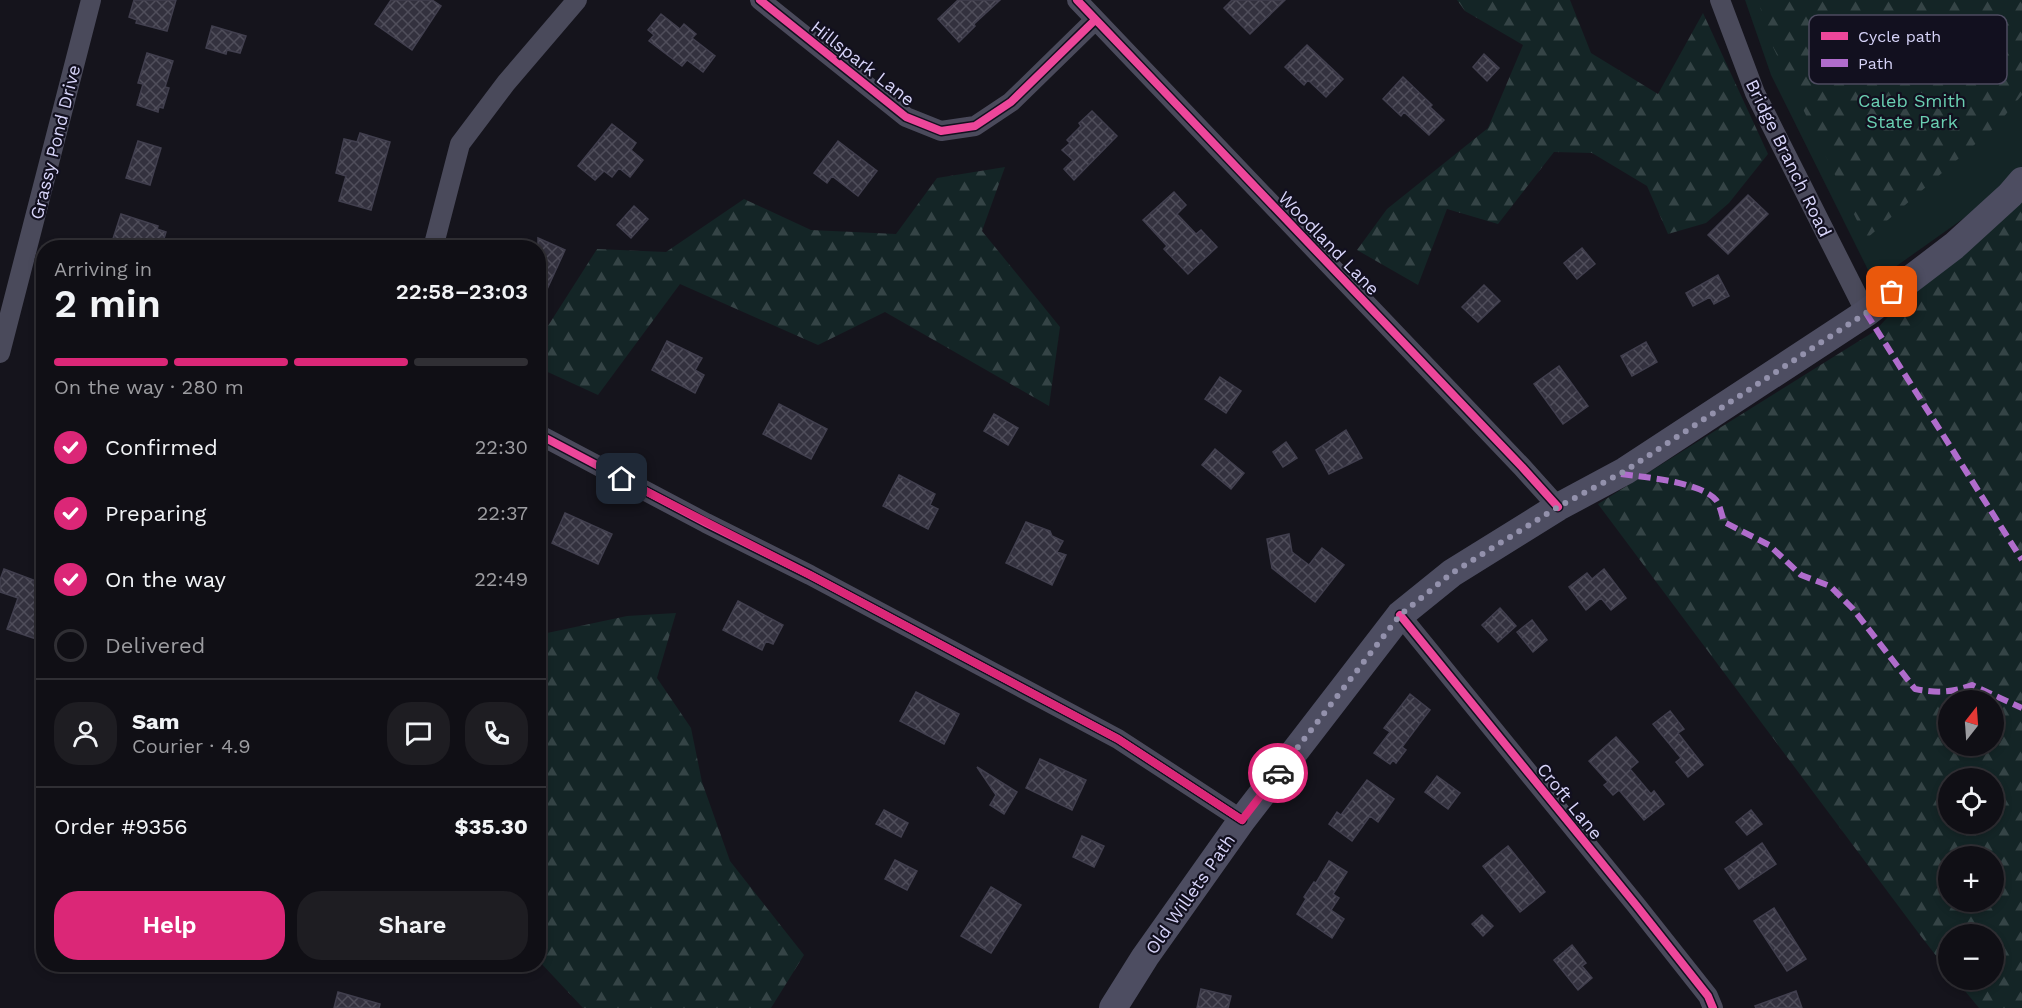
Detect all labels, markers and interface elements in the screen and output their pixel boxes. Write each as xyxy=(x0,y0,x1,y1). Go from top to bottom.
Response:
legend xyxy=(1809,15,2007,84)
street label: Hillspark Lane xyxy=(807,16,919,110)
text: Cycle path xyxy=(1858,27,1941,46)
text: Path xyxy=(1858,54,1893,73)
street label: Grassy Pond Drive xyxy=(26,62,84,222)
street label: Bridge Branch Road xyxy=(1742,76,1836,240)
park label: Caleb Smith State Park xyxy=(1858,90,1966,132)
street label: Woodland Lane xyxy=(1274,187,1384,299)
text: Arriving in xyxy=(54,257,152,281)
pin xyxy=(1866,266,1917,317)
icon: bag xyxy=(1875,275,1908,308)
text: 22:58–23:03 xyxy=(396,279,528,304)
text: 2 min xyxy=(54,281,161,326)
text: On the way · 280 m xyxy=(54,375,244,399)
icon: check xyxy=(54,431,87,464)
text: Confirmed xyxy=(105,435,218,460)
text: 22:30 xyxy=(475,435,528,459)
pin xyxy=(596,453,647,504)
icon: home xyxy=(605,462,638,495)
icon: check xyxy=(54,497,87,530)
text: Preparing xyxy=(105,501,206,526)
text: 22:37 xyxy=(477,501,528,525)
icon: check xyxy=(54,563,87,596)
text: On the way xyxy=(105,567,226,592)
text: 22:49 xyxy=(474,567,528,591)
text: Delivered xyxy=(105,633,205,658)
north arrow xyxy=(1938,690,2004,756)
map controls xyxy=(1938,690,2004,990)
button: person xyxy=(54,702,117,765)
button: chat xyxy=(387,702,450,765)
button: phone xyxy=(465,702,528,765)
text: Sam xyxy=(132,709,180,734)
text: Courier · 4.9 xyxy=(132,734,251,758)
courier xyxy=(1248,743,1308,803)
icon: car xyxy=(1262,757,1295,790)
street label: Croft Lane xyxy=(1533,758,1607,844)
button: locate xyxy=(1938,768,2004,834)
text: Order #9356 xyxy=(54,814,188,839)
text: $35.30 xyxy=(454,814,528,839)
street label: Old Willets Path xyxy=(1141,830,1239,958)
button: + xyxy=(1938,846,2004,912)
button: Help xyxy=(54,891,285,960)
button: Share xyxy=(297,891,528,960)
button: − xyxy=(1938,924,2004,990)

